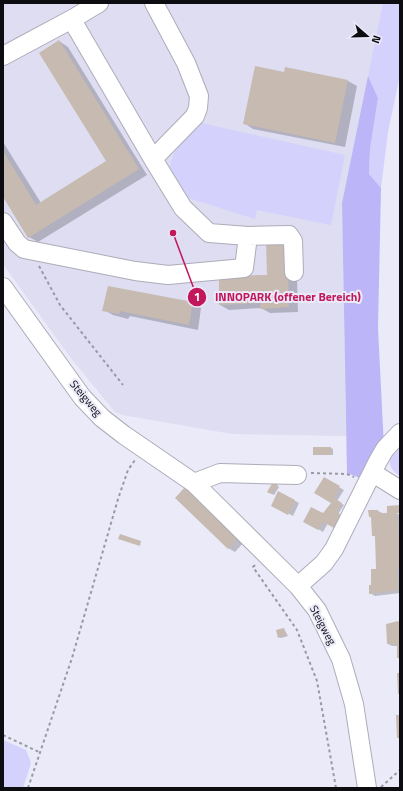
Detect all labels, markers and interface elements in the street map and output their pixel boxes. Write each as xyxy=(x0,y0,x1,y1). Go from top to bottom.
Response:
north arrow xyxy=(347,16,387,56)
text: N xyxy=(368,33,385,46)
callout: INNOPARK (offener Bereich) xyxy=(187,285,369,309)
text: 1 xyxy=(194,287,200,306)
text: INNOPARK (offener Bereich) xyxy=(215,287,361,306)
street label: Steigweg xyxy=(66,376,106,420)
street label: Steigweg xyxy=(306,602,340,648)

